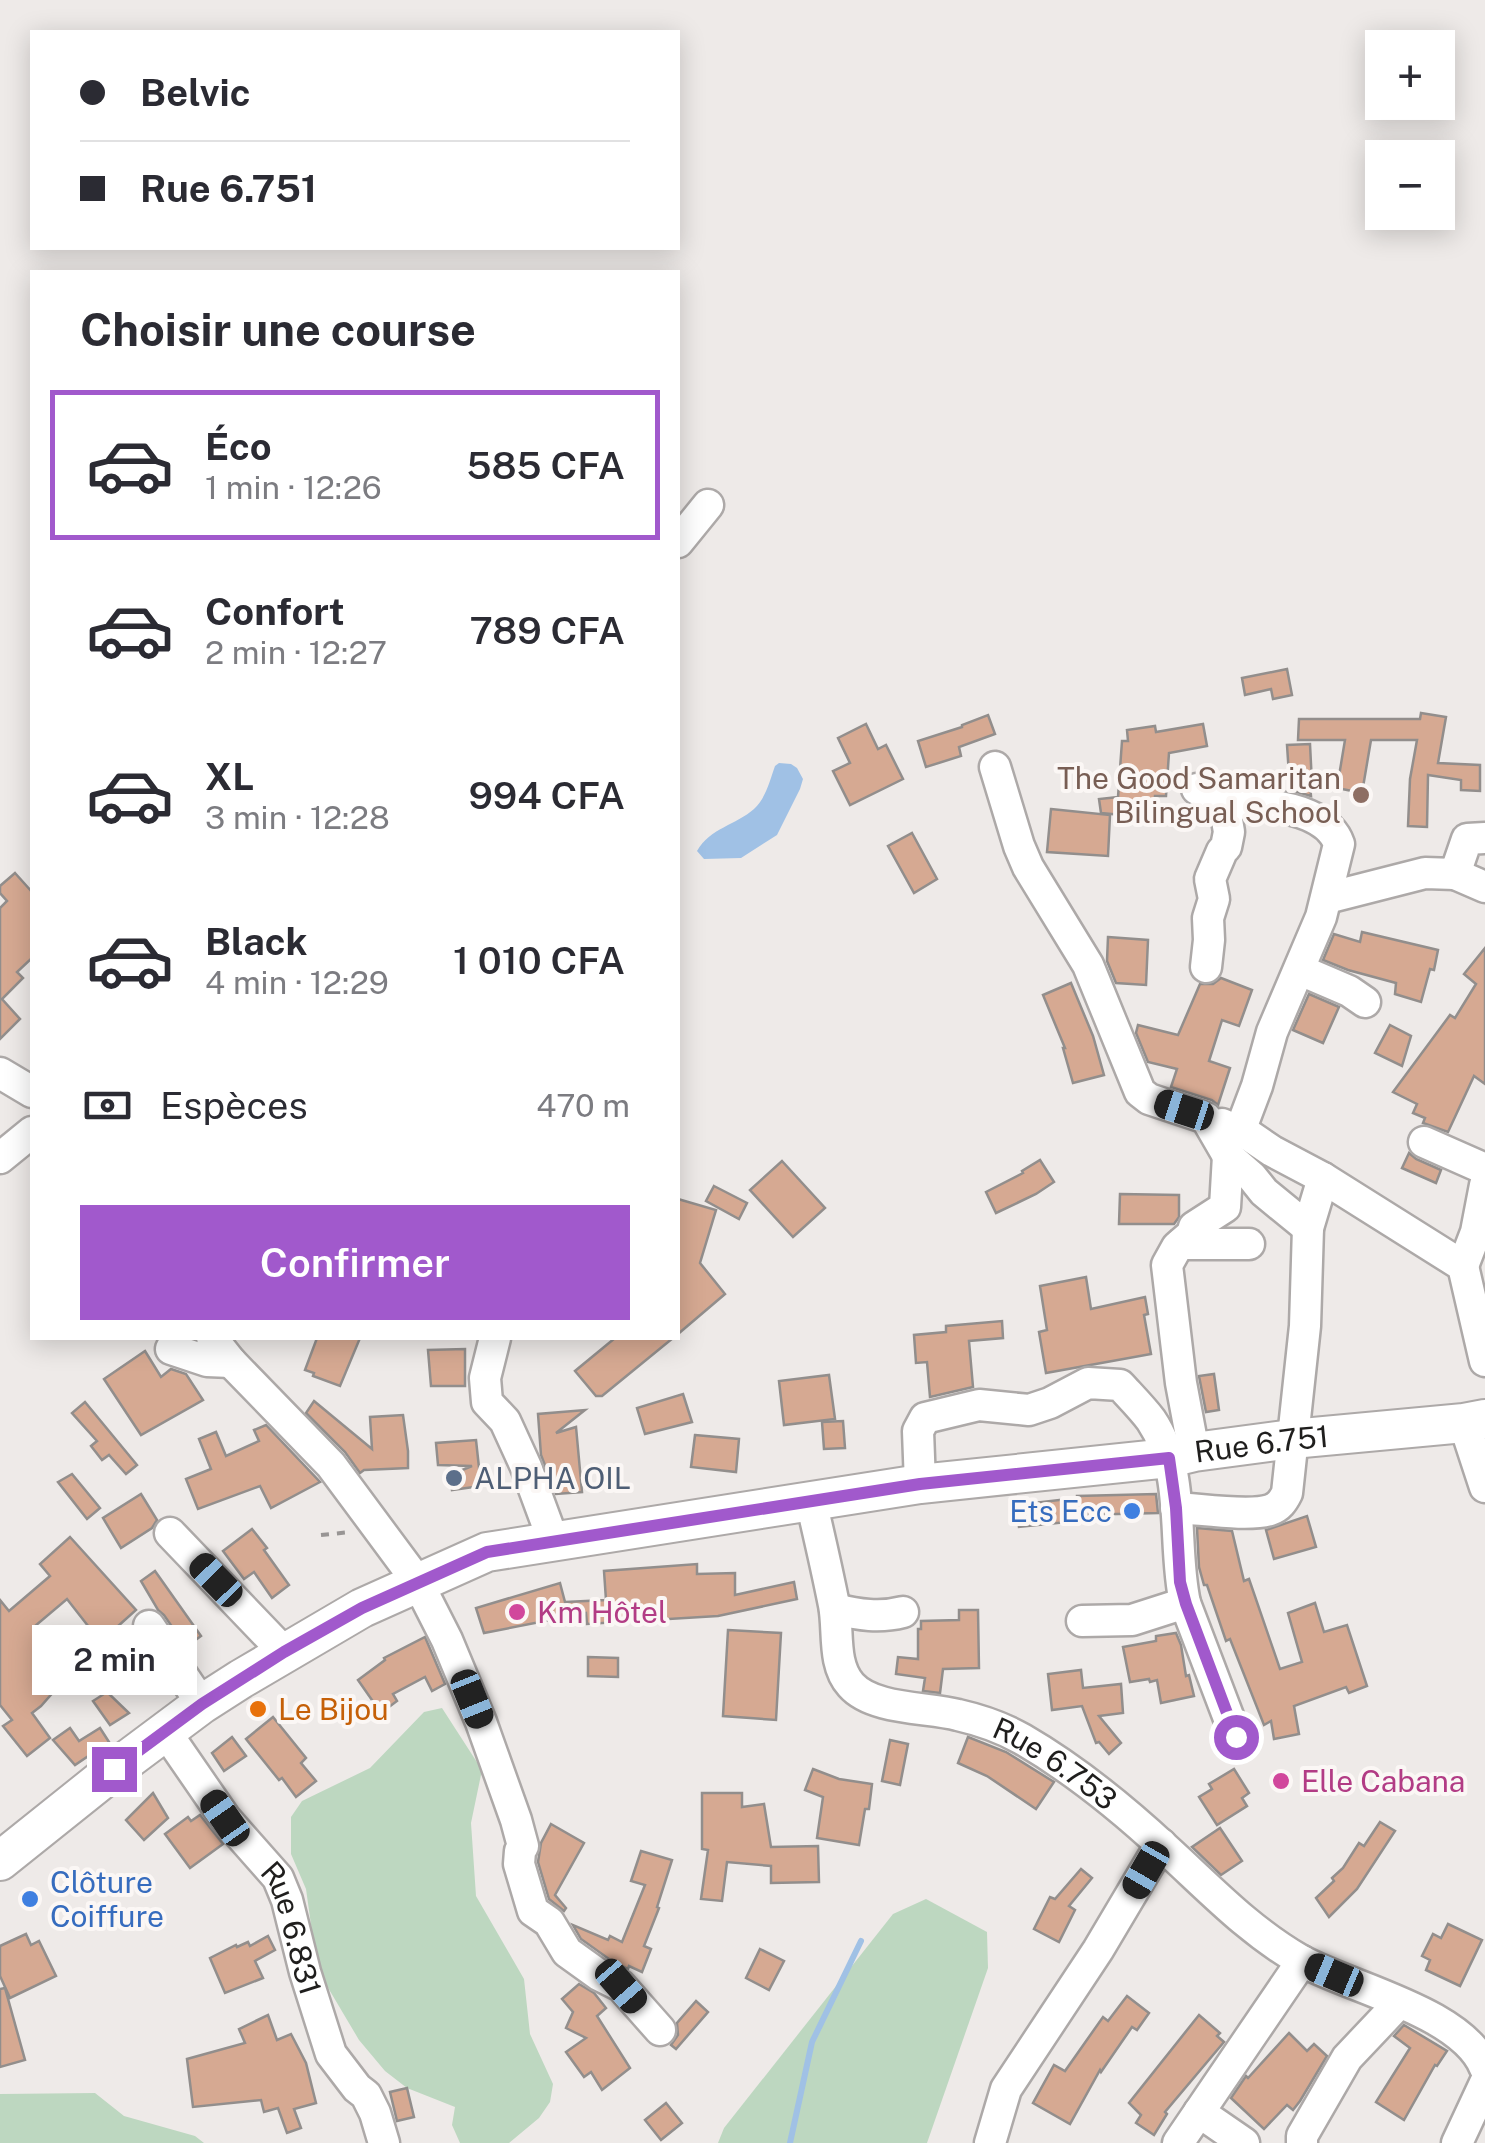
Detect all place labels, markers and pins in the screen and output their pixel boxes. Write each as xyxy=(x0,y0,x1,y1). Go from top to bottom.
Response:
place label: The Good Samaritan Bilingual School xyxy=(1057,760,1341,830)
marker: The Good Samaritan Bilingual School xyxy=(1350,784,1372,806)
place label: ALPHA OIL xyxy=(474,1460,631,1496)
marker: ALPHA OIL xyxy=(443,1467,465,1489)
place label: Ets Ecc xyxy=(1009,1493,1112,1529)
marker: Ets Ecc xyxy=(1121,1500,1143,1522)
place label: Km Hôtel xyxy=(537,1594,667,1630)
marker: Km Hôtel xyxy=(506,1601,528,1623)
place label: Le Bijou xyxy=(278,1691,389,1727)
marker: Le Bijou xyxy=(247,1698,269,1720)
place label: Elle Cabana xyxy=(1301,1763,1465,1799)
marker: Elle Cabana xyxy=(1270,1770,1292,1792)
place label: Clôture Coiffure xyxy=(50,1864,164,1934)
marker: Clôture Coiffure xyxy=(19,1888,41,1910)

